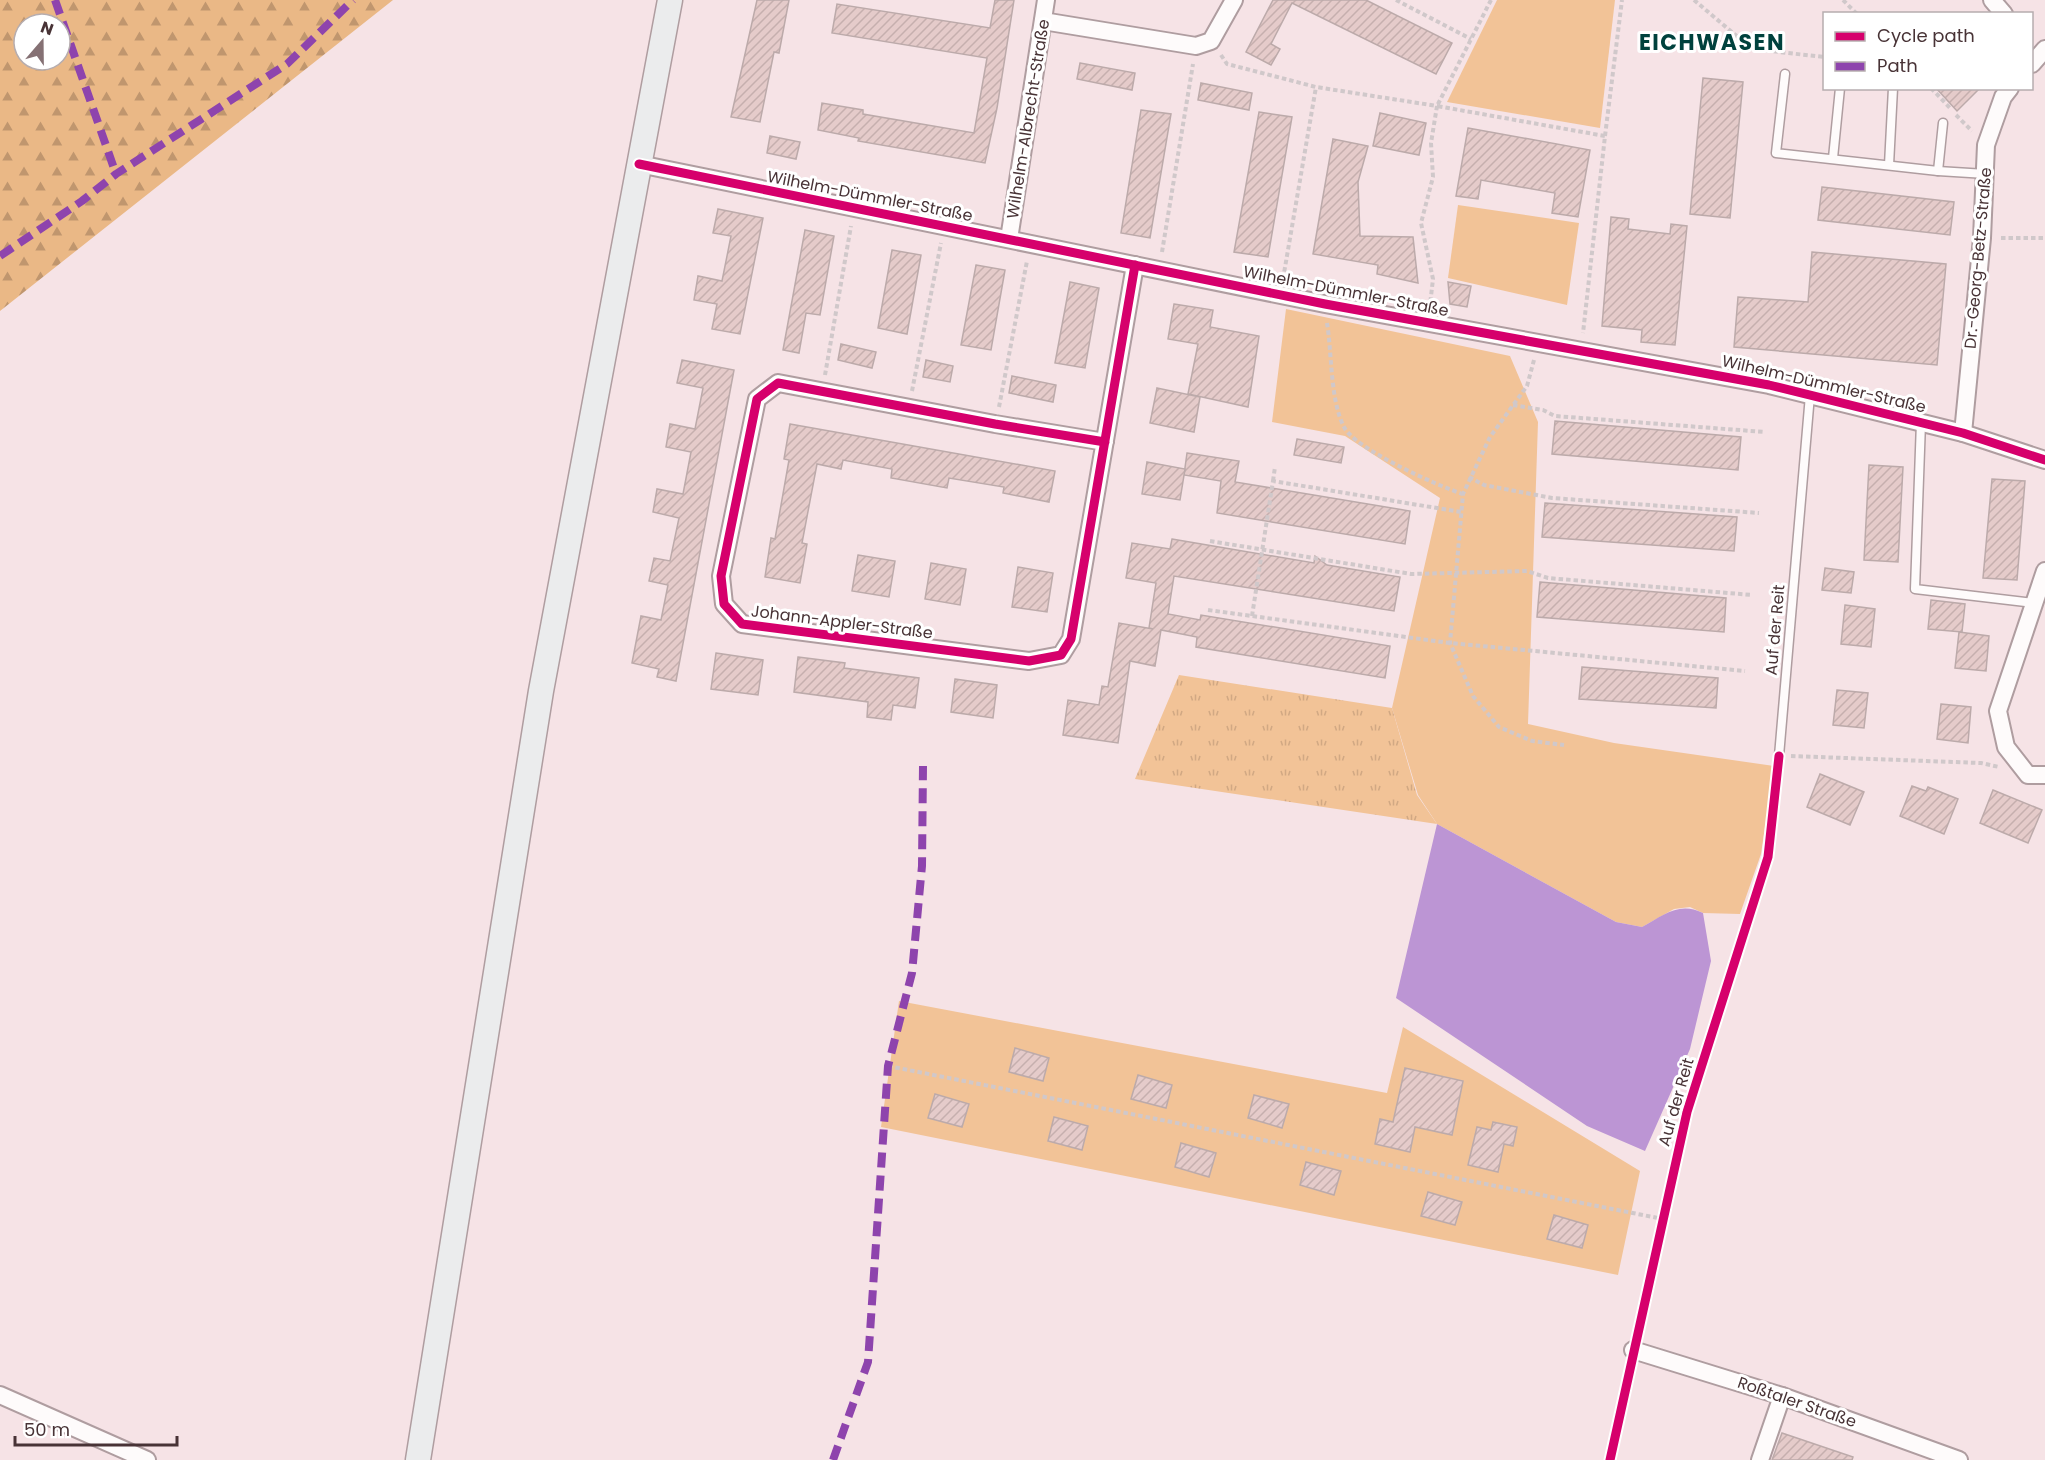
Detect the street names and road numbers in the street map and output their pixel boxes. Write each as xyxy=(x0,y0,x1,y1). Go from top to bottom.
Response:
street label: Wilhelm-Albrecht-Straße xyxy=(1001,18,1055,220)
street label: Wilhelm-Dümmler-Straße xyxy=(765,165,975,227)
street label: Dr.-Georg-Betz-Straße xyxy=(1959,166,1997,350)
street label: Wilhelm-Dümmler-Straße xyxy=(1241,260,1451,322)
street label: Wilhelm-Dümmler-Straße xyxy=(1720,349,1928,419)
street label: Auf der Reit xyxy=(1760,584,1790,676)
street label: Johann-Appler-Straße xyxy=(750,599,934,645)
street label: Auf der Reit xyxy=(1652,1055,1700,1149)
street label: Roßtaler Straße xyxy=(1734,1371,1860,1433)

